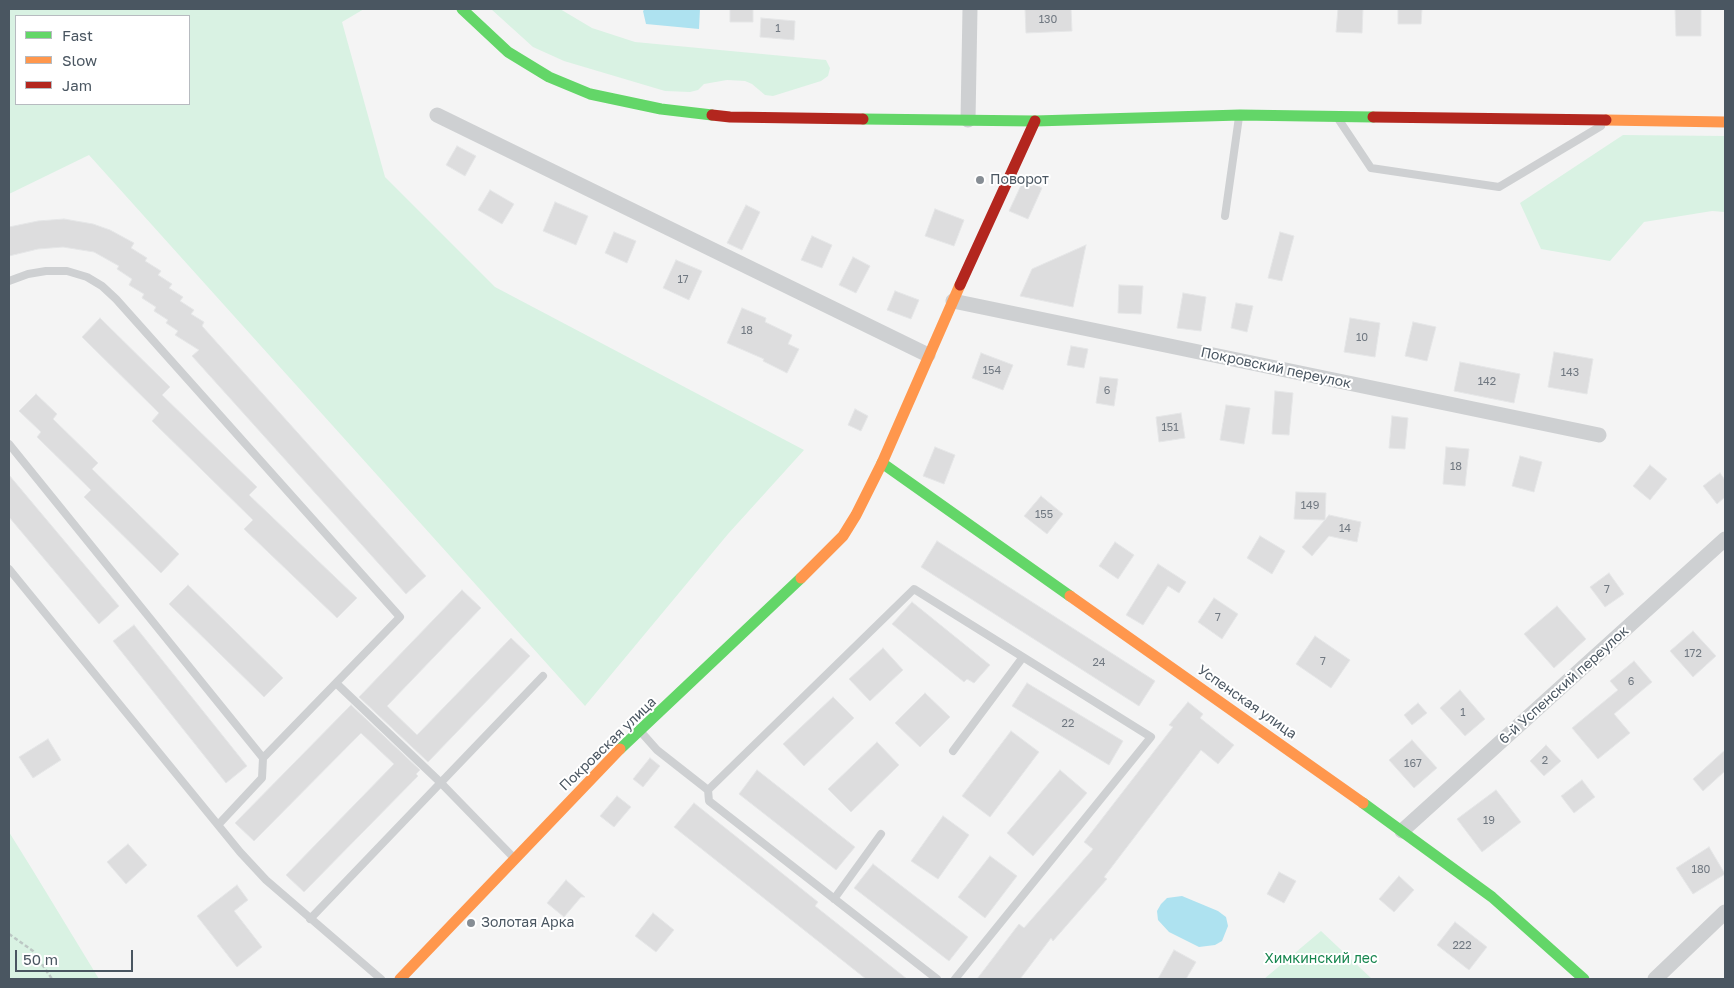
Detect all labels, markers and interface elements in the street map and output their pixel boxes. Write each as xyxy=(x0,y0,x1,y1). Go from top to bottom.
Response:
house number: 130 xyxy=(1039,13,1057,27)
legend xyxy=(15,15,190,105)
house number: 1 xyxy=(775,22,781,36)
text: Fast xyxy=(62,26,93,44)
text: Slow xyxy=(62,51,97,69)
text: Jam xyxy=(62,76,92,94)
place label: Поворот xyxy=(990,172,1049,188)
marker: Поворот xyxy=(974,174,986,186)
house number: 17 xyxy=(677,273,689,287)
house number: 18 xyxy=(741,324,753,338)
house number: 10 xyxy=(1356,331,1368,345)
street label: Покровский переулок xyxy=(1199,344,1353,392)
house number: 154 xyxy=(983,364,1001,378)
house number: 143 xyxy=(1561,366,1579,380)
house number: 142 xyxy=(1478,375,1496,389)
house number: 6 xyxy=(1104,384,1110,398)
house number: 151 xyxy=(1161,421,1179,435)
house number: 18 xyxy=(1450,460,1462,474)
house number: 149 xyxy=(1301,499,1319,513)
house number: 155 xyxy=(1035,508,1053,522)
house number: 14 xyxy=(1339,522,1351,536)
house number: 7 xyxy=(1604,583,1610,597)
house number: 7 xyxy=(1215,611,1221,625)
street label: 6-й Успенский переулок xyxy=(1496,622,1632,748)
house number: 172 xyxy=(1684,647,1702,661)
house number: 7 xyxy=(1320,655,1326,669)
house number: 24 xyxy=(1092,656,1106,670)
street label: Успенская улица xyxy=(1194,662,1300,742)
house number: 6 xyxy=(1628,675,1634,689)
street label: Покровская улица xyxy=(556,694,660,794)
house number: 1 xyxy=(1460,706,1466,720)
house number: 22 xyxy=(1062,717,1074,731)
house number: 2 xyxy=(1542,754,1548,768)
house number: 167 xyxy=(1404,757,1422,771)
house number: 19 xyxy=(1483,814,1495,828)
house number: 180 xyxy=(1692,863,1710,877)
place label: Золотая Арка xyxy=(481,915,574,931)
marker: Золотая Арка xyxy=(465,917,477,929)
house number: 222 xyxy=(1452,939,1472,953)
scale bar xyxy=(18,940,135,972)
text: 50 m xyxy=(23,950,58,968)
park label: Химкинский лес xyxy=(1264,951,1378,967)

